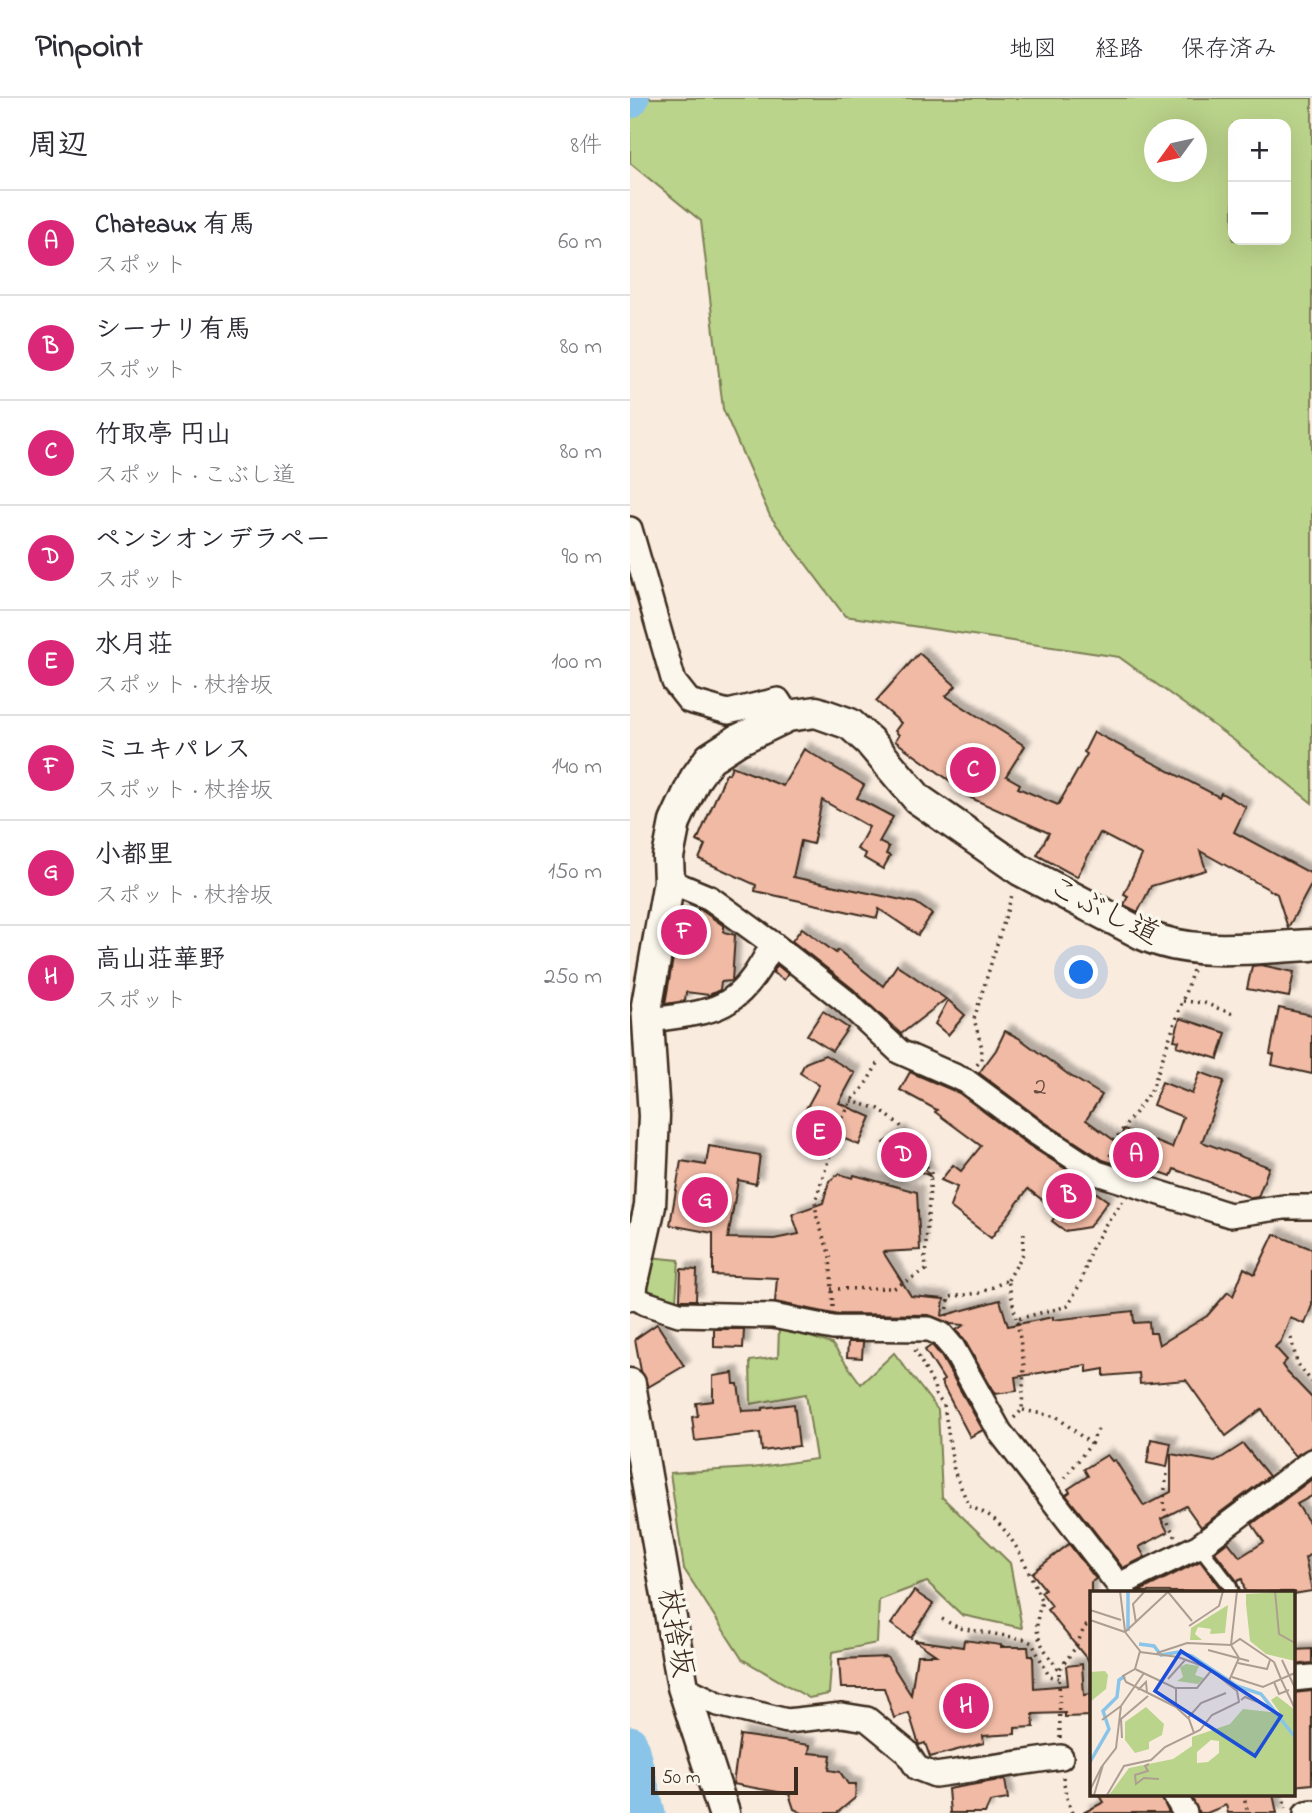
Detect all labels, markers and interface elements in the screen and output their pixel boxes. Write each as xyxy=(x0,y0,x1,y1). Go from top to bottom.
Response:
text: Pinpoint xyxy=(35,24,143,72)
text: 地図 xyxy=(1009,33,1057,68)
text: 経路 xyxy=(1095,33,1143,68)
text: 保存済み xyxy=(1181,33,1277,68)
north arrow xyxy=(1144,119,1207,182)
map controls xyxy=(1228,119,1291,245)
button: + xyxy=(1228,119,1291,182)
text: 周辺 xyxy=(28,125,88,169)
text: 8件 xyxy=(570,130,602,163)
button: − xyxy=(1228,182,1291,245)
text: Chateaux 有馬 xyxy=(95,207,255,245)
text: A xyxy=(44,226,58,259)
text: 60 m xyxy=(558,226,602,259)
text: スポット xyxy=(95,250,187,283)
text: シーナリ有馬 xyxy=(95,312,251,350)
text: B xyxy=(43,331,59,364)
text: 80 m xyxy=(560,331,602,364)
text: スポット xyxy=(95,355,187,388)
text: 竹取亭 円山 xyxy=(95,417,232,455)
text: C xyxy=(45,436,57,469)
text: 80 m xyxy=(560,436,602,469)
text: スポット · こぶし道 xyxy=(95,460,295,493)
text: ペンシオンデラペー xyxy=(95,522,331,560)
text: D xyxy=(43,541,59,574)
text: 90 m xyxy=(562,541,602,574)
text: スポット xyxy=(95,565,187,598)
text: 水月荘 xyxy=(95,627,173,665)
text: E xyxy=(44,646,58,679)
text: 100 m xyxy=(551,646,602,679)
text: スポット · 杖捨坂 xyxy=(95,670,272,703)
text: ミユキパレス xyxy=(95,732,251,770)
pin: C xyxy=(950,744,996,796)
text: F xyxy=(44,751,58,784)
text: 140 m xyxy=(552,751,602,784)
text: スポット · 杖捨坂 xyxy=(95,775,272,808)
text: 小都里 xyxy=(95,837,173,875)
text: G xyxy=(44,856,58,889)
text: 150 m xyxy=(548,856,602,889)
street label: こぶし道 xyxy=(1039,866,1167,958)
text: スポット · 杖捨坂 xyxy=(95,880,272,913)
pin: F xyxy=(661,906,707,958)
text: 高山荘華野 xyxy=(95,942,225,980)
your location xyxy=(1064,955,1098,989)
text: H xyxy=(44,961,58,994)
text: 250 m xyxy=(544,961,602,994)
text: スポット xyxy=(95,985,187,1018)
house number: 2 xyxy=(1034,1069,1047,1107)
pin: E xyxy=(796,1107,842,1159)
pin: D xyxy=(881,1129,927,1181)
pin: A xyxy=(1113,1129,1159,1181)
pin: B xyxy=(1046,1170,1092,1222)
pin: G xyxy=(682,1174,728,1226)
street label: 杖捨坂 xyxy=(645,1585,703,1681)
inset map xyxy=(1090,1591,1294,1796)
pin: H xyxy=(943,1680,989,1732)
scale bar xyxy=(651,1764,798,1796)
text: 50 m xyxy=(662,1765,701,1792)

